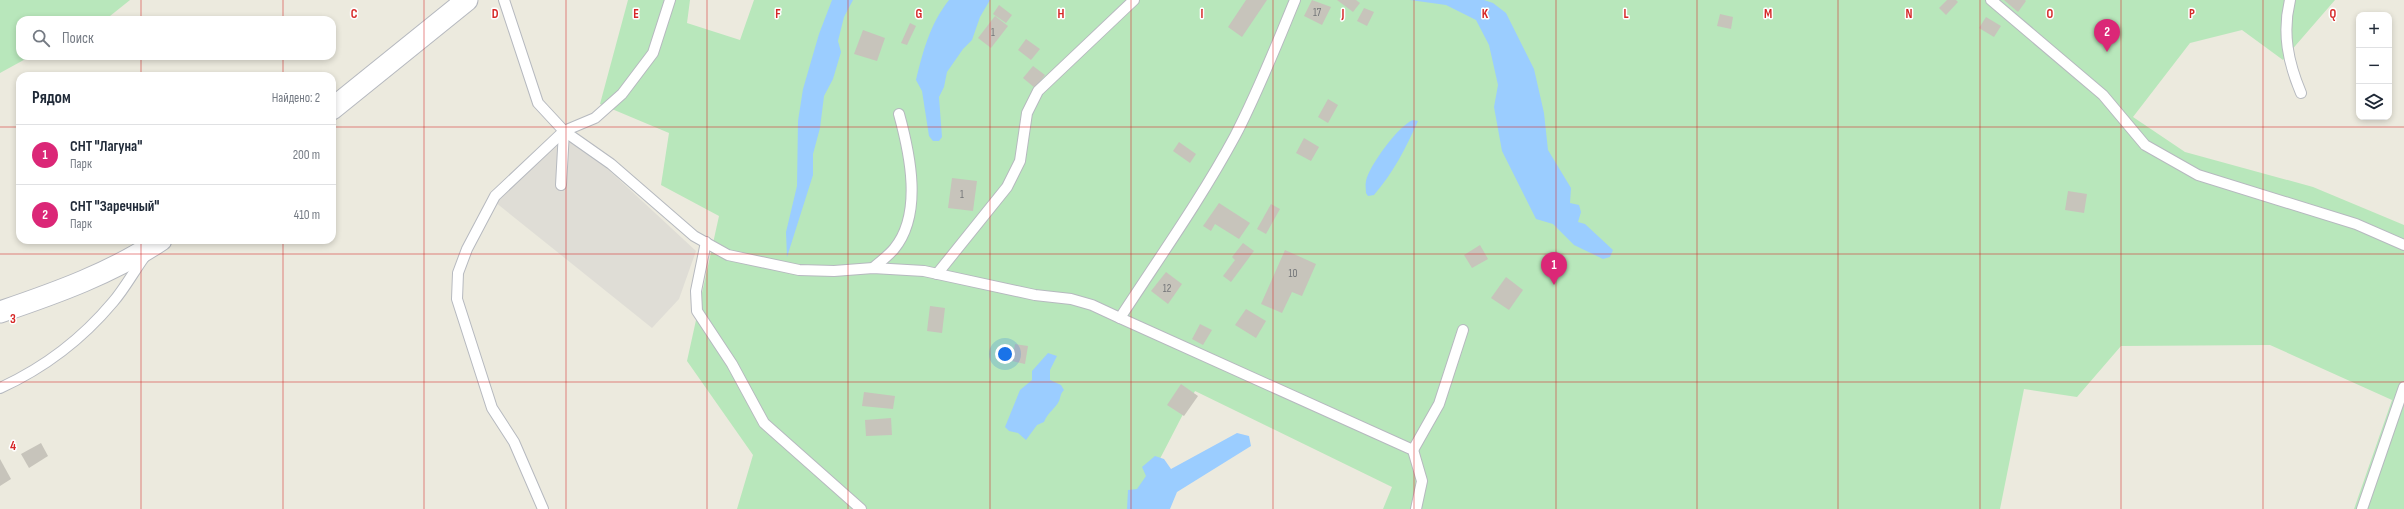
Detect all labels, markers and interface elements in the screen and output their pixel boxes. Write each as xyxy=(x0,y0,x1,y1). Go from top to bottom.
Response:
text: C xyxy=(351,6,358,22)
text: D xyxy=(492,6,499,22)
text: E xyxy=(633,6,639,22)
text: F xyxy=(775,6,781,22)
text: G xyxy=(916,6,923,22)
text: H xyxy=(1058,6,1065,22)
text: I xyxy=(1201,6,1204,22)
house number: 17 xyxy=(1313,6,1322,19)
text: J xyxy=(1341,6,1345,22)
text: K xyxy=(1482,6,1489,22)
text: L xyxy=(1623,6,1629,22)
text: M xyxy=(1764,6,1772,22)
text: N xyxy=(1906,6,1913,22)
text: O xyxy=(2047,6,2054,22)
text: P xyxy=(2189,6,2195,22)
text: Q xyxy=(2330,6,2337,22)
map controls xyxy=(2356,12,2392,120)
button: + xyxy=(2356,12,2392,48)
search box xyxy=(16,16,336,60)
pin: 2 xyxy=(2094,19,2120,52)
house number: 1 xyxy=(991,26,995,39)
icon: search xyxy=(30,27,52,49)
text: Поиск xyxy=(62,29,94,48)
button: − xyxy=(2356,48,2392,84)
button: layers xyxy=(2356,84,2392,120)
text: Рядом xyxy=(32,88,71,108)
text: Найдено: 2 xyxy=(272,90,320,106)
text: СНТ "Лагуна" xyxy=(70,137,142,156)
text: 1 xyxy=(42,147,48,163)
text: 200 m xyxy=(293,147,320,163)
text: Парк xyxy=(70,156,92,172)
house number: 1 xyxy=(960,188,964,201)
text: СНТ "Заречный" xyxy=(70,197,160,216)
text: 2 xyxy=(42,207,48,223)
text: 410 m xyxy=(294,207,320,223)
text: Парк xyxy=(70,216,92,232)
pin: 1 xyxy=(1541,252,1567,285)
house number: 10 xyxy=(1289,267,1297,280)
house number: 12 xyxy=(1163,282,1172,295)
text: 3 xyxy=(10,311,16,327)
your location xyxy=(995,344,1015,364)
text: 4 xyxy=(10,438,16,454)

